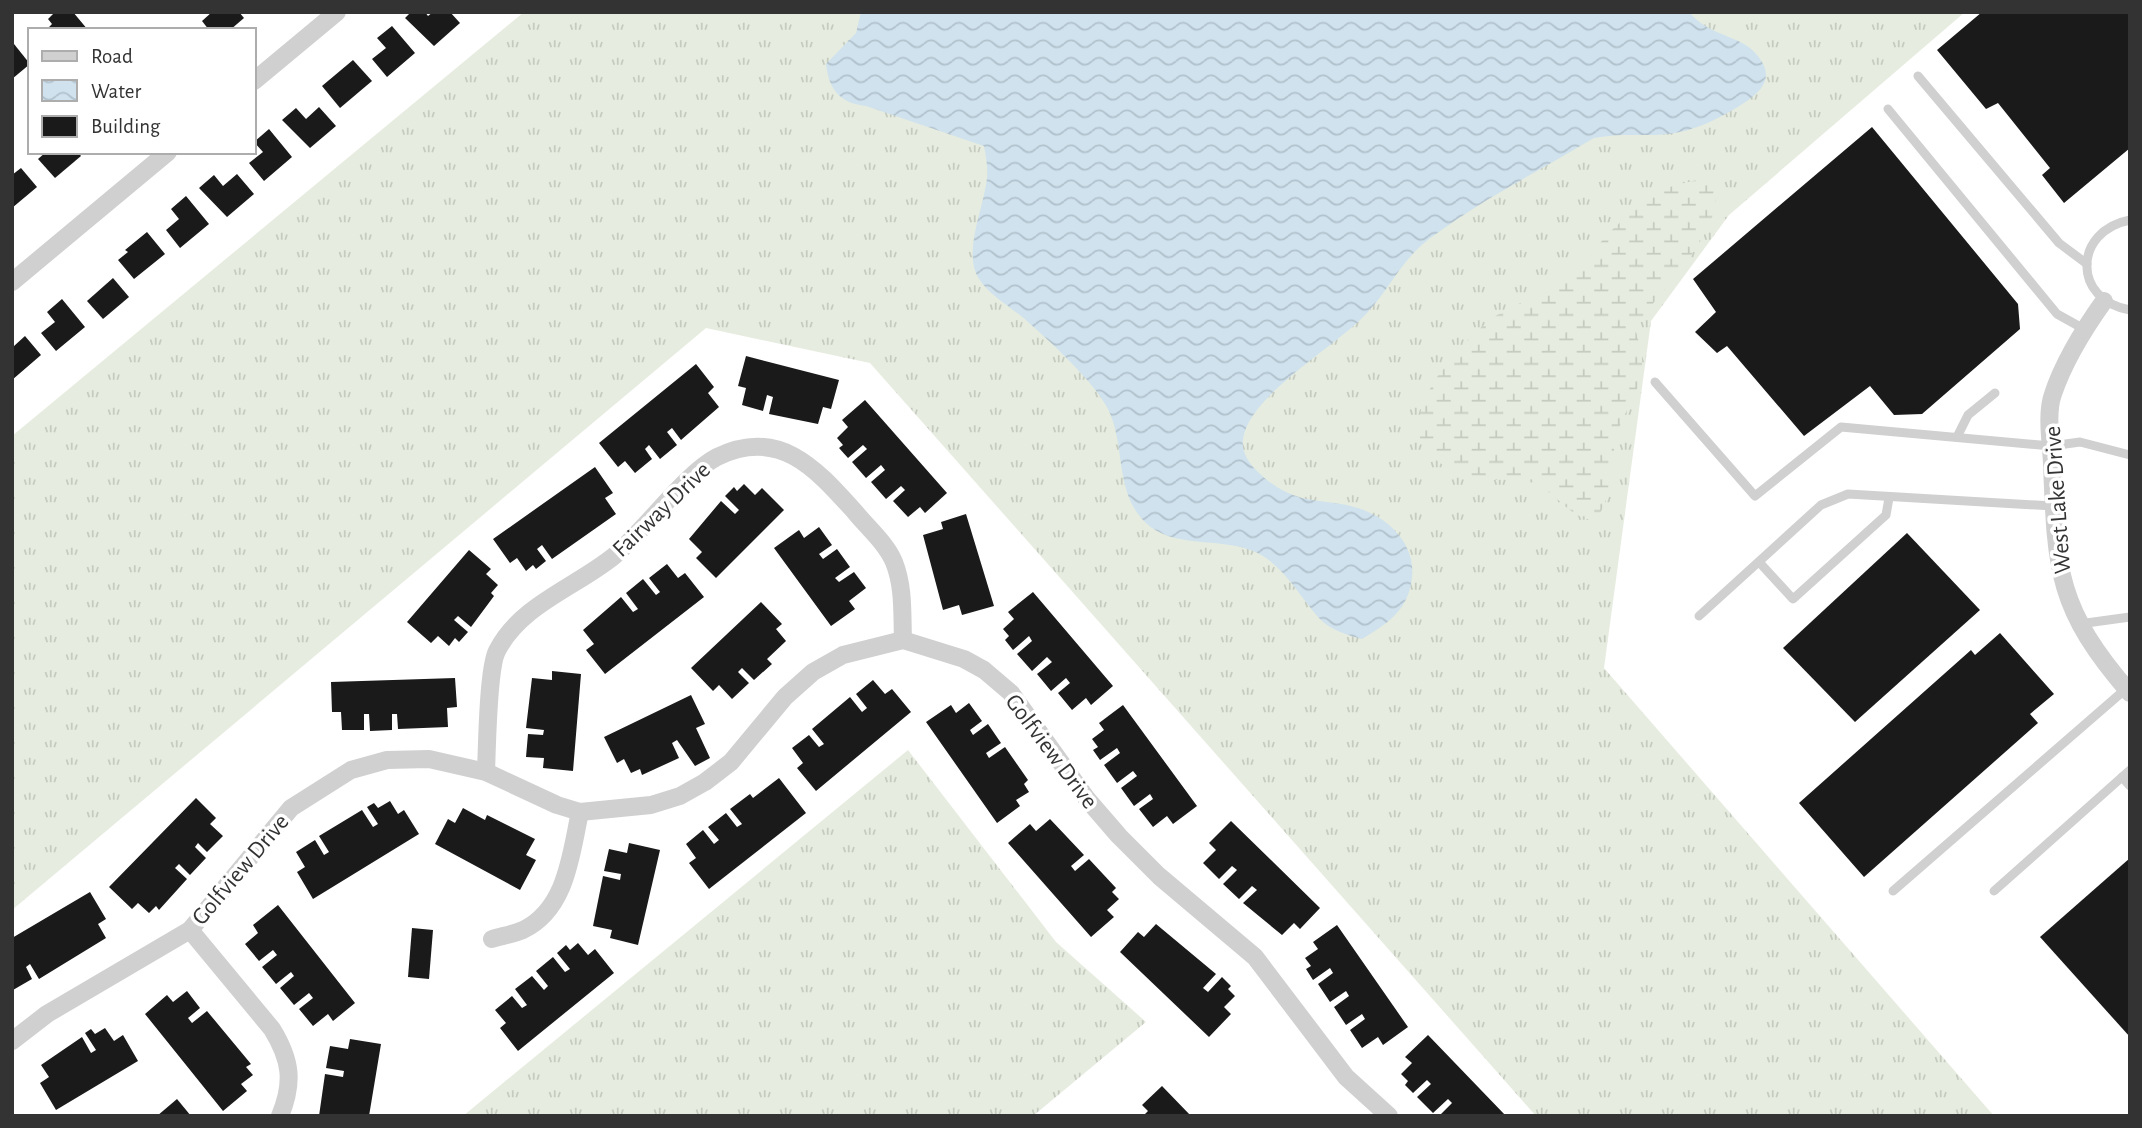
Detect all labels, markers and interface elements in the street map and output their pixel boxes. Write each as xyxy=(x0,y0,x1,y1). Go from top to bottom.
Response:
legend xyxy=(28,28,256,154)
text: Road xyxy=(91,46,133,67)
text: Water xyxy=(91,81,141,102)
text: Building xyxy=(91,116,161,137)
street label: West Lake Drive xyxy=(2041,425,2075,575)
street label: Fairway Drive xyxy=(608,458,715,562)
street label: Golfview Drive xyxy=(1001,690,1102,813)
street label: Golfview Drive xyxy=(188,810,294,930)

